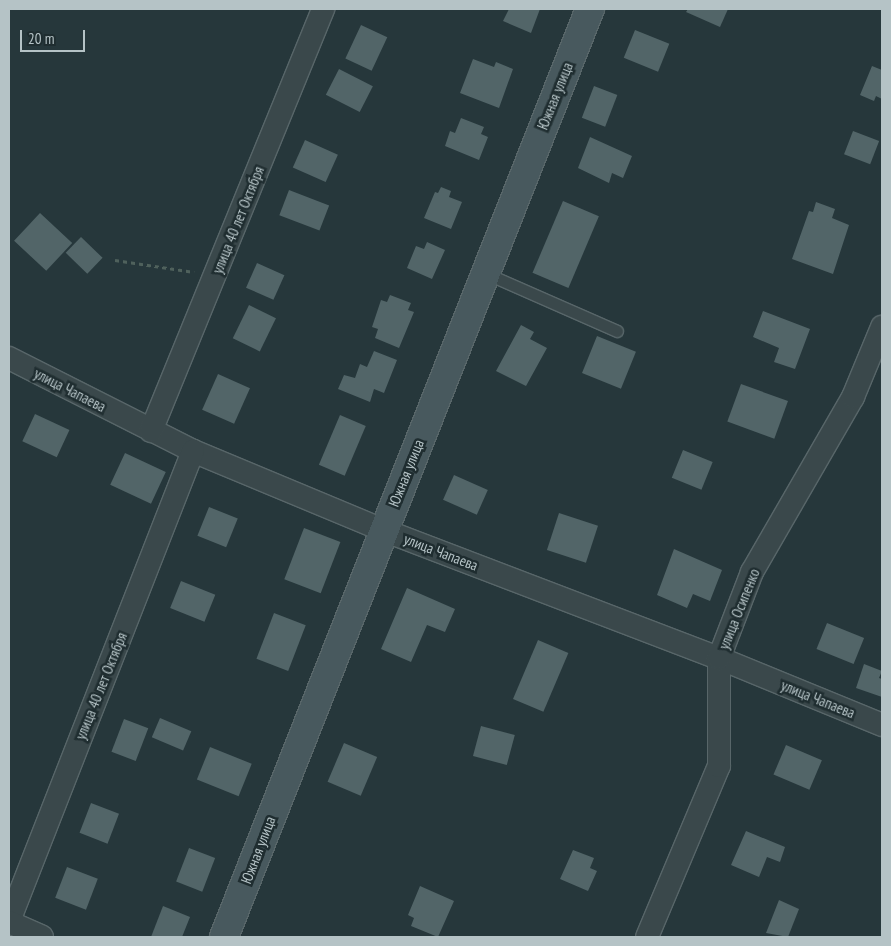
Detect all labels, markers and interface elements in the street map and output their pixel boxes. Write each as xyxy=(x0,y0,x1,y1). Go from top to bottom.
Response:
scale bar xyxy=(22,20,88,52)
text: 20 m xyxy=(28,29,54,48)
street label: Южная улица xyxy=(533,60,577,132)
street label: улица 40 лет Октября xyxy=(208,164,268,276)
street label: улица Чапаева xyxy=(31,364,109,416)
street label: Южная улица xyxy=(384,437,428,509)
street label: улица Чапаева xyxy=(401,530,481,574)
street label: улица Осипенко xyxy=(715,566,763,652)
street label: улица 40 лет Октября xyxy=(71,630,131,742)
street label: улица Чапаева xyxy=(778,676,858,722)
street label: Южная улица xyxy=(237,814,279,886)

